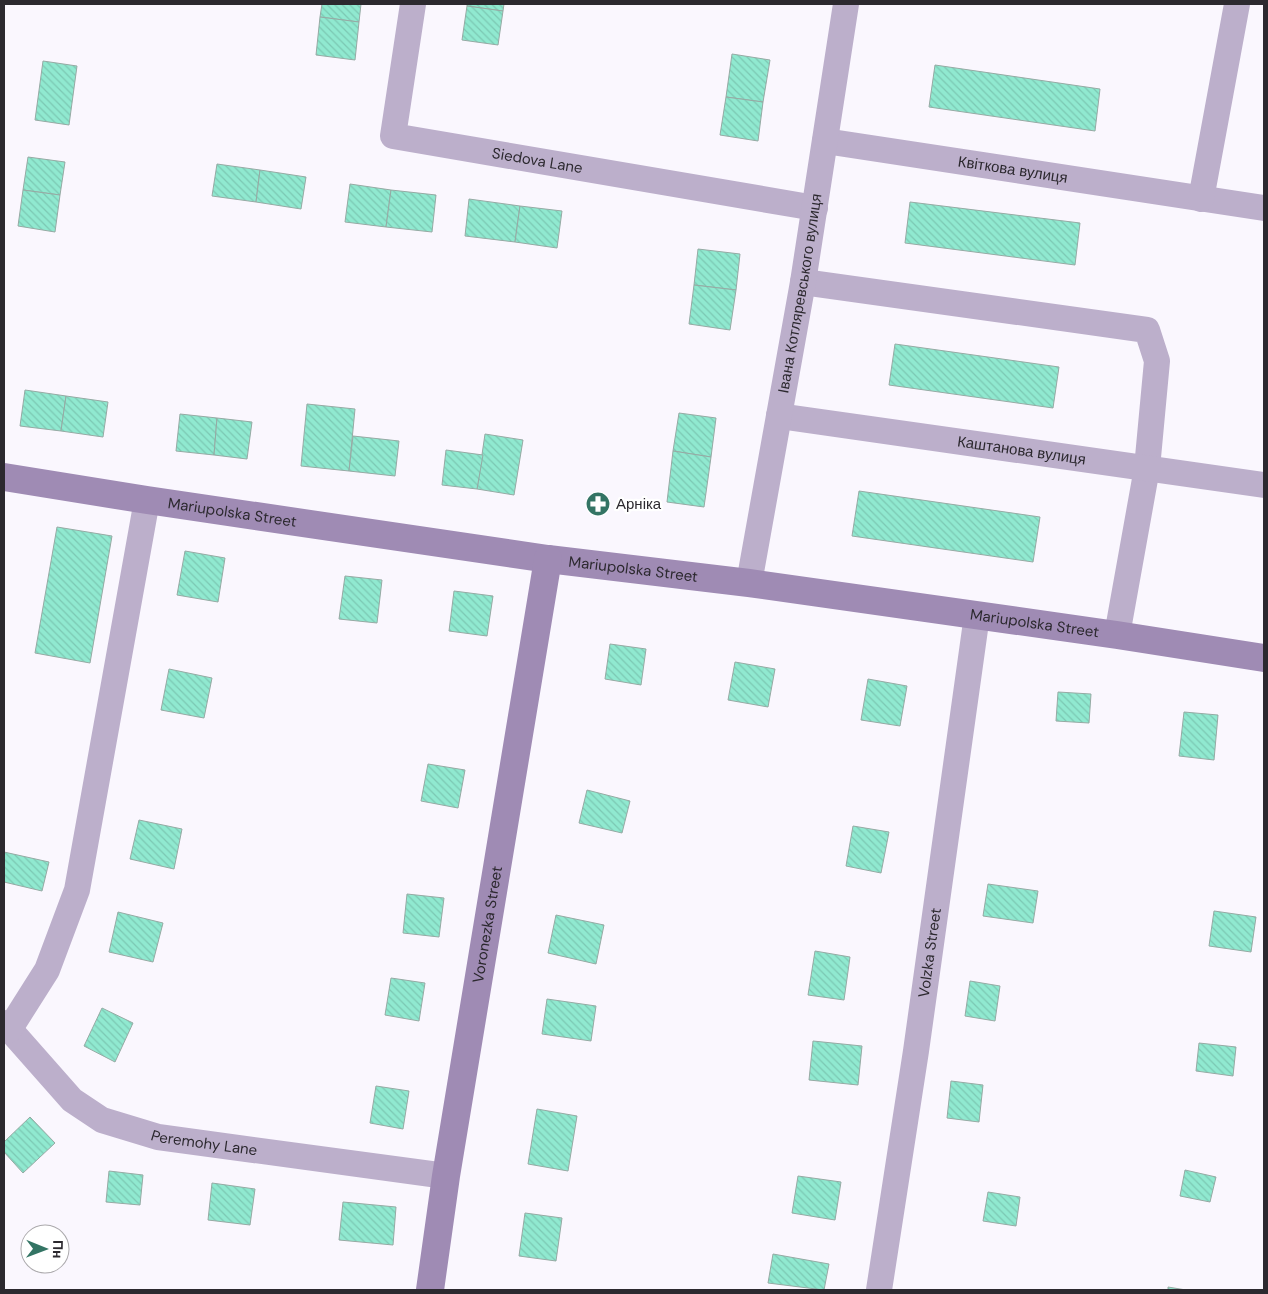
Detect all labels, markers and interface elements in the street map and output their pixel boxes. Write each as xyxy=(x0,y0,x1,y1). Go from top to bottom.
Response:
street label: Siedova Lane xyxy=(491,143,584,178)
street label: Квіткова вулиця xyxy=(957,151,1069,188)
street label: Івана Котляревського вулиця xyxy=(773,192,827,395)
street label: Каштанова вулиця xyxy=(956,431,1087,470)
pharmacy icon: Арніка xyxy=(585,491,611,517)
street label: Mariupolska Street xyxy=(166,493,298,532)
place label: Арніка xyxy=(616,494,662,514)
street label: Mariupolska Street xyxy=(568,552,699,587)
street label: Mariupolska Street xyxy=(969,604,1100,642)
street label: Voronezka Street xyxy=(468,864,507,985)
street label: Volzka Street xyxy=(914,907,946,999)
street label: Peremohy Lane xyxy=(149,1125,259,1160)
north arrow xyxy=(20,1224,70,1274)
text: Пн xyxy=(49,1240,67,1259)

